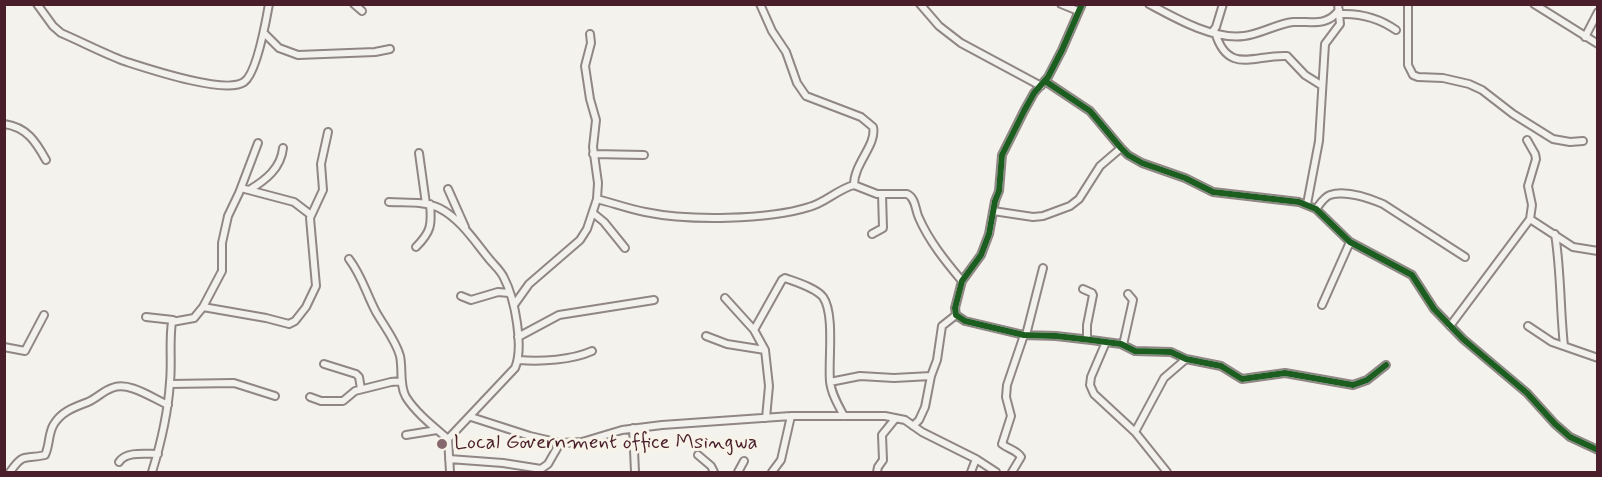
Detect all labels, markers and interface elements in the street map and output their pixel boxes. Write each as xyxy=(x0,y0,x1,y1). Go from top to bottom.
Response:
place label: Local Government office Msingwa xyxy=(454,431,758,457)
marker: Local Government office Msingwa xyxy=(435,437,449,451)

